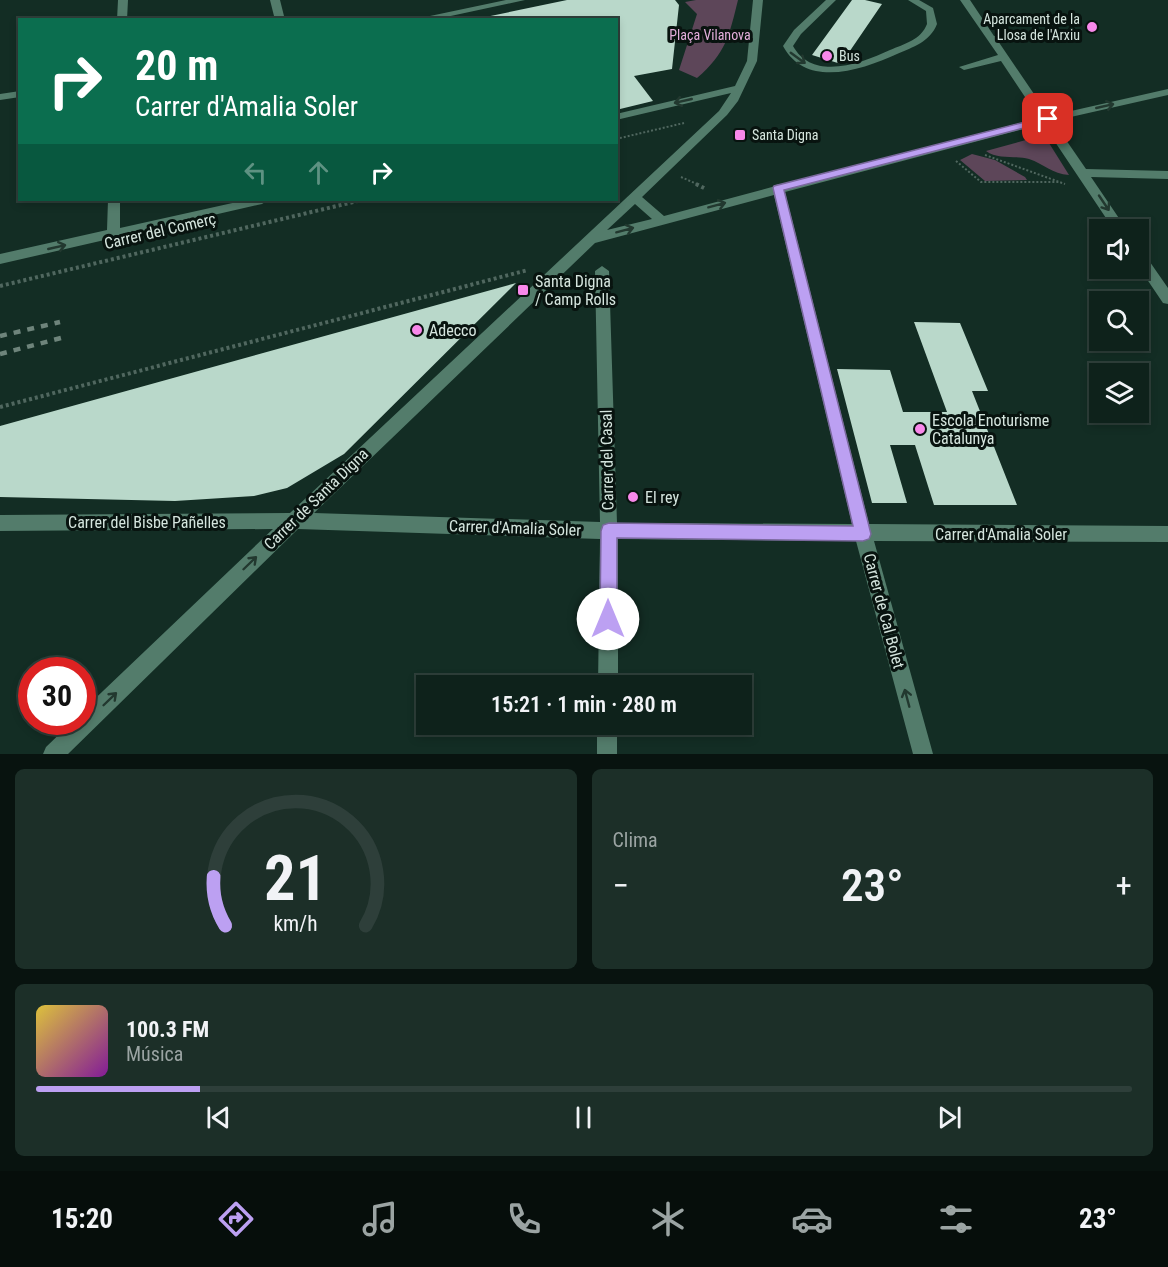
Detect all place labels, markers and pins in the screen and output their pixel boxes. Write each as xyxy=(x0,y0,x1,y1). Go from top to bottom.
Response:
place label: Aparcament de la Llosa de l'Arxiu xyxy=(983,11,1080,43)
marker: Aparcament de la Llosa de l'Arxiu xyxy=(1085,20,1099,34)
place label: Bus xyxy=(839,48,860,64)
marker: Bus xyxy=(820,49,834,63)
pin xyxy=(1022,93,1073,144)
place label: Santa Digna xyxy=(752,127,818,143)
marker: Santa Digna xyxy=(733,128,747,142)
place label: Santa Digna / Camp Rolls xyxy=(535,272,616,309)
marker: Santa Digna / Camp Rolls xyxy=(516,283,530,297)
place label: Adecco xyxy=(429,321,476,340)
marker: Adecco xyxy=(410,323,424,337)
place label: Escola Enoturisme Catalunya xyxy=(932,411,1049,448)
marker: Escola Enoturisme Catalunya xyxy=(913,422,927,436)
place label: El rey xyxy=(645,488,679,507)
marker: El rey xyxy=(626,490,640,504)

